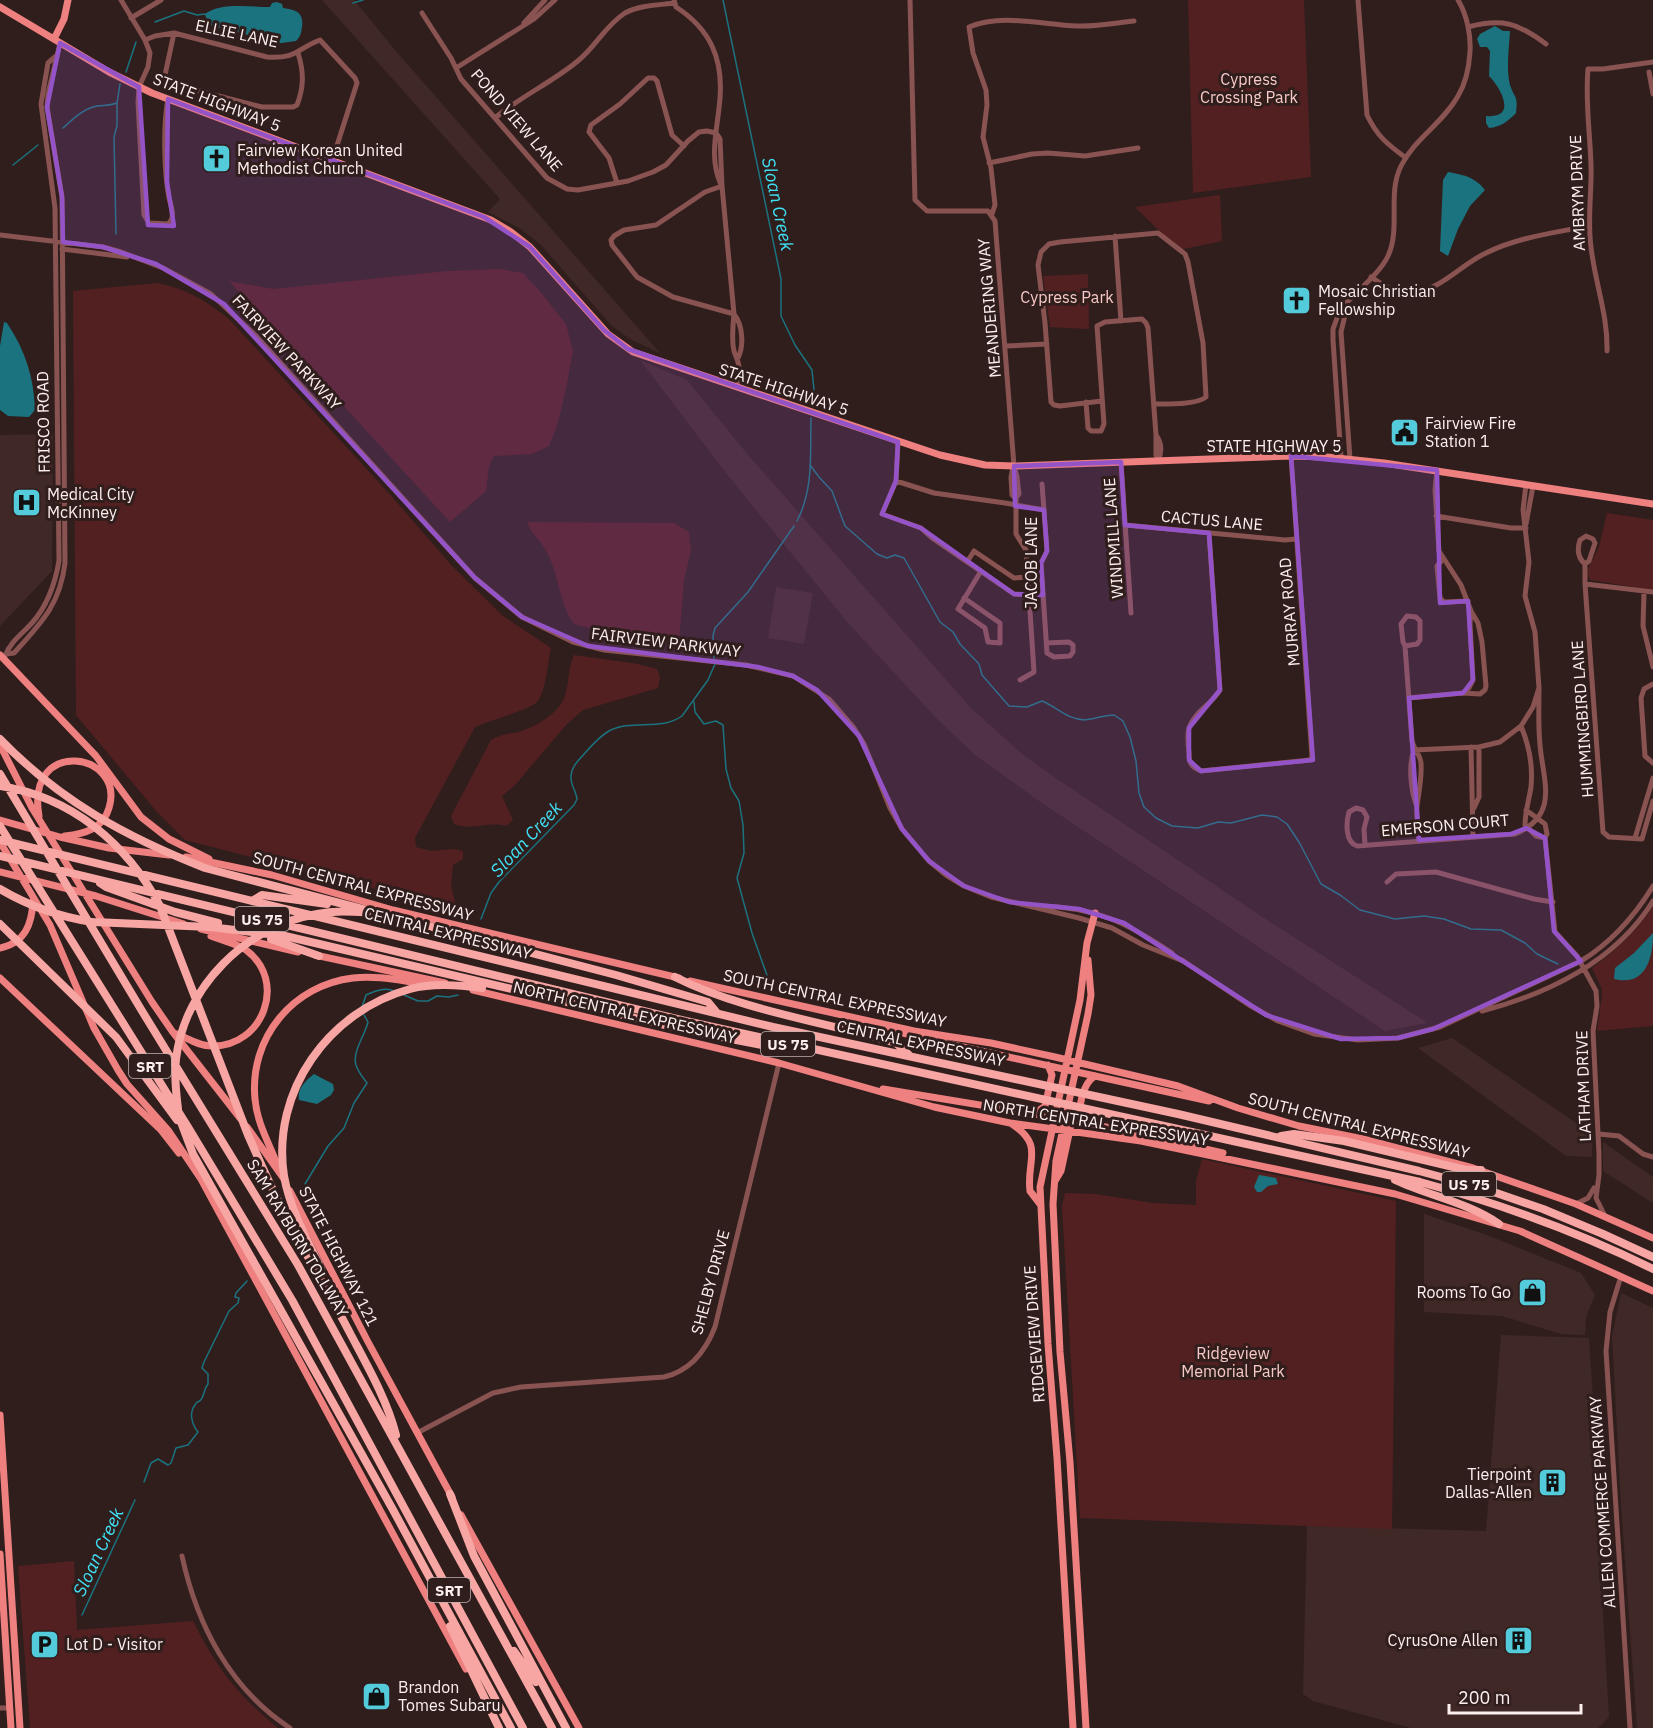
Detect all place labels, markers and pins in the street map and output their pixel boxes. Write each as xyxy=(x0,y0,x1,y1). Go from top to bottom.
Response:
place label: Fairview Korean United Methodist Church xyxy=(237,140,403,178)
church icon: Fairview Korean United Methodist Church xyxy=(200,143,232,175)
place label: Mosaic Christian Fellowship xyxy=(1318,281,1436,319)
church icon: Mosaic Christian Fellowship xyxy=(1281,284,1313,316)
place label: Fairview Fire Station 1 xyxy=(1425,413,1516,451)
public building icon: Fairview Fire Station 1 xyxy=(1388,416,1420,448)
place label: Medical City McKinney xyxy=(47,484,134,522)
hospital icon: Medical City McKinney xyxy=(10,487,42,519)
shop icon: Rooms To Go xyxy=(1516,1276,1548,1308)
place label: Rooms To Go xyxy=(1417,1282,1511,1302)
place label: Tierpoint Dallas-Allen xyxy=(1445,1464,1532,1502)
building icon: Tierpoint Dallas-Allen xyxy=(1537,1467,1569,1499)
building icon: CyrusOne Allen xyxy=(1503,1624,1535,1656)
parking icon: Lot D - Visitor xyxy=(29,1628,61,1660)
place label: CyrusOne Allen xyxy=(1388,1630,1498,1650)
place label: Lot D - Visitor xyxy=(66,1634,163,1654)
place label: Brandon Tomes Subaru xyxy=(398,1677,501,1715)
shop icon: Brandon Tomes Subaru xyxy=(361,1680,393,1712)

